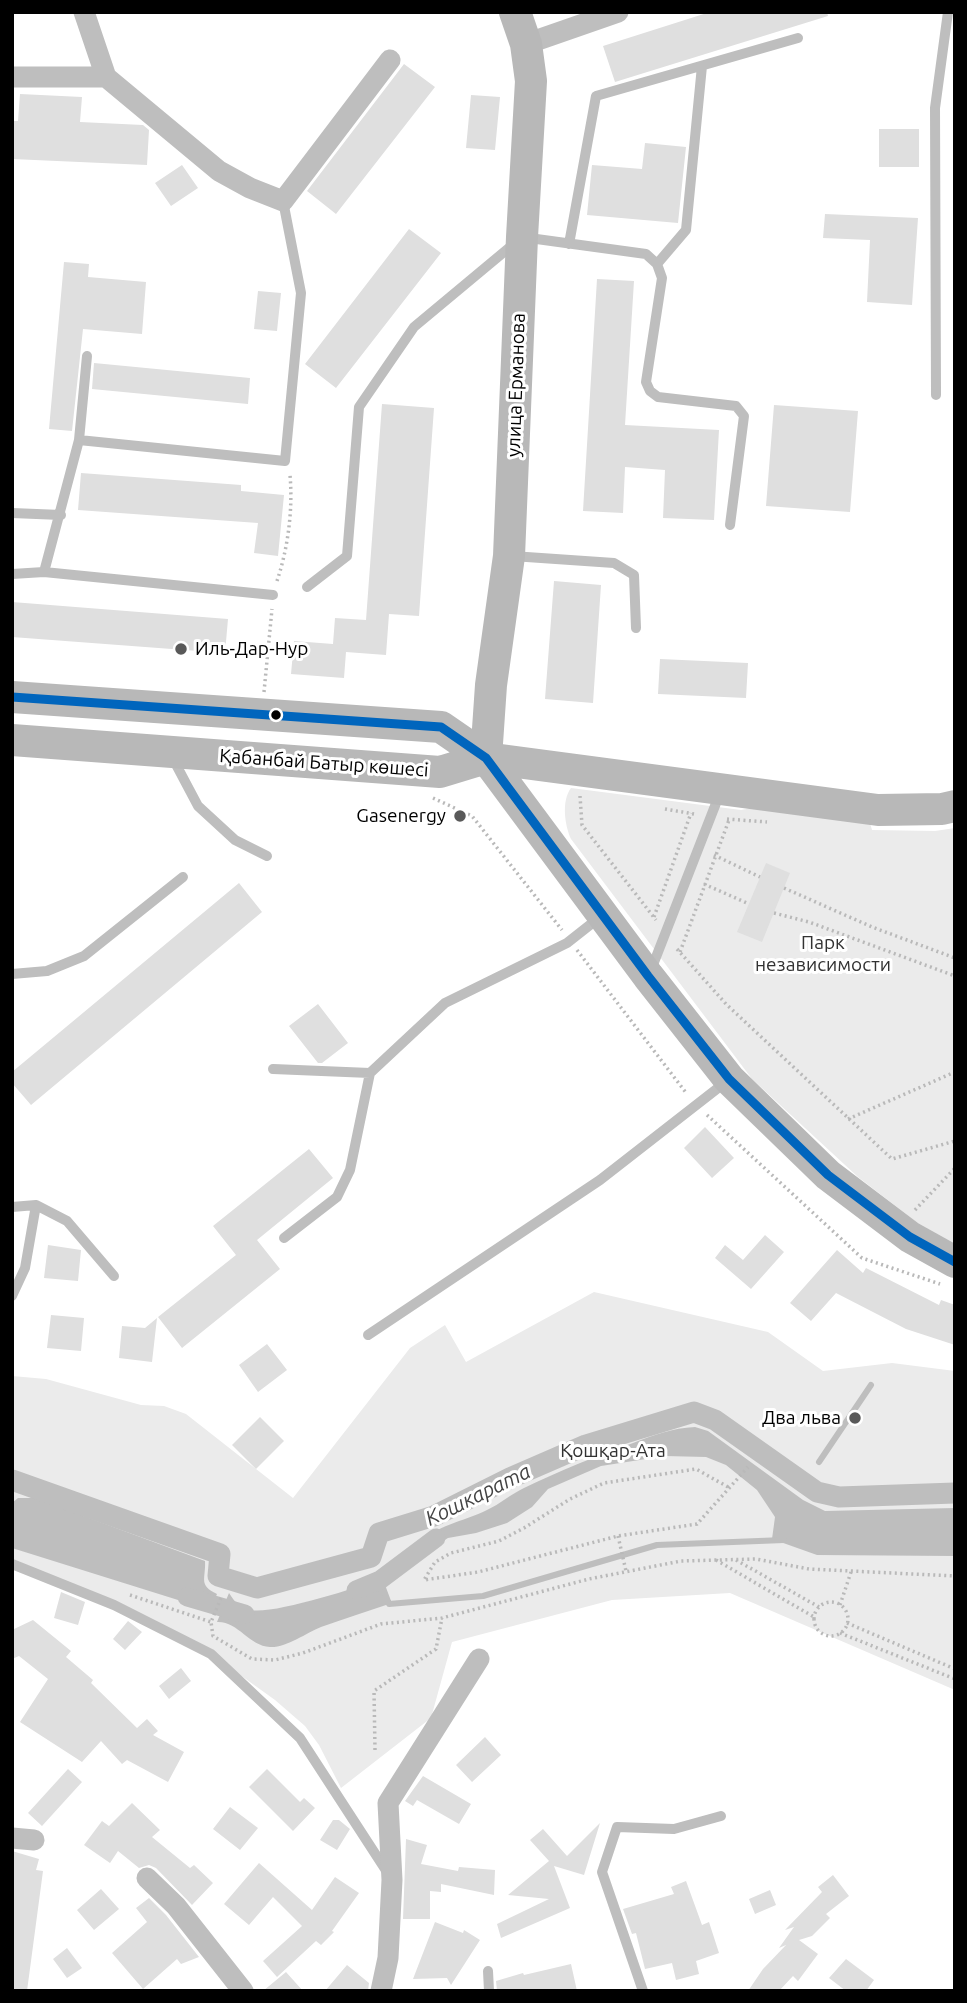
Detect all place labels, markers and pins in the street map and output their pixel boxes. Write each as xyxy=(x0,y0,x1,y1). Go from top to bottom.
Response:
place label: Иль-Дар-Нур xyxy=(195,638,308,660)
marker: Иль-Дар-Нур xyxy=(173,641,189,657)
unlabelled marker xyxy=(269,708,283,722)
place label: Gasenergy xyxy=(356,805,446,827)
marker: Gasenergy xyxy=(452,808,468,824)
place label: Два льва xyxy=(762,1407,841,1429)
marker: Два льва xyxy=(847,1410,863,1426)

